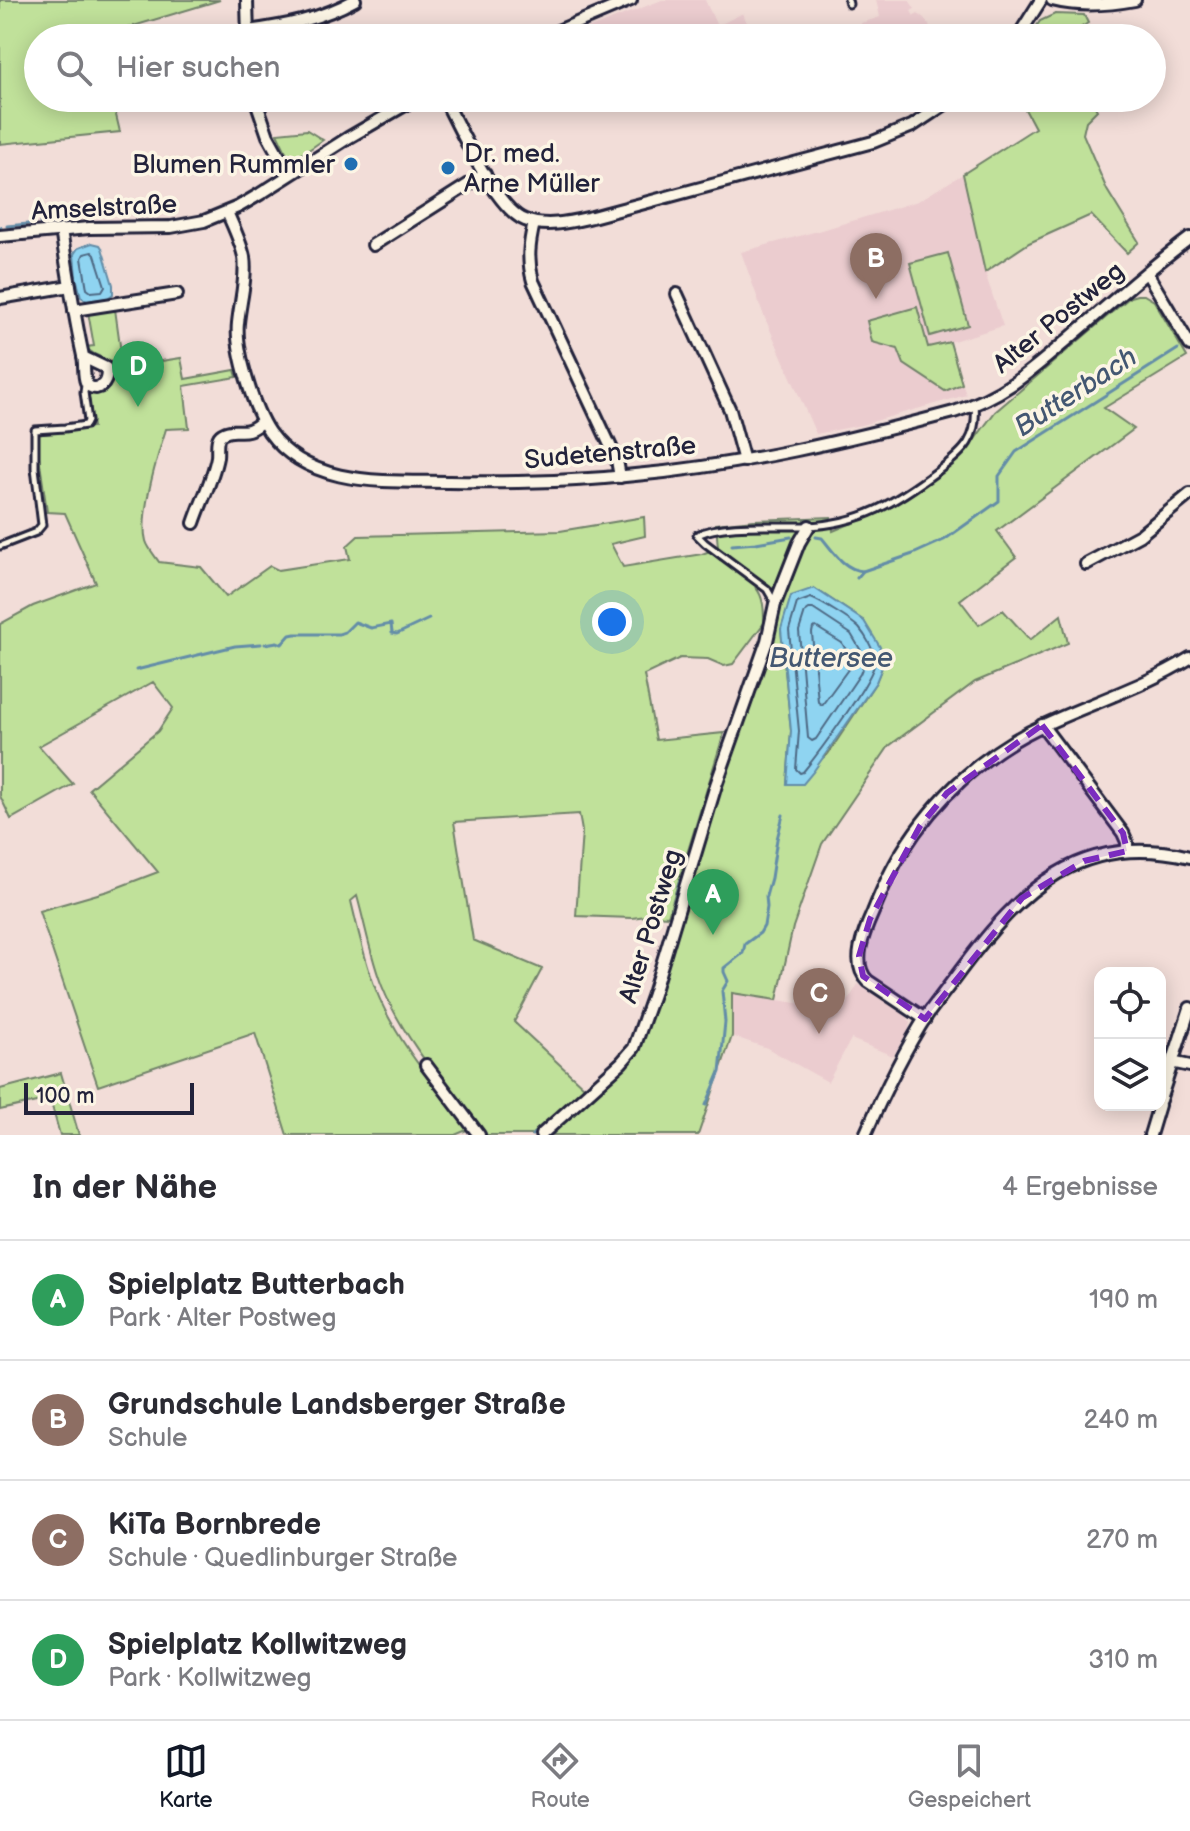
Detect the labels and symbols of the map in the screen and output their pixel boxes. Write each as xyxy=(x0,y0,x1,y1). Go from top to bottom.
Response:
place label: Dr. med. Arne Müller xyxy=(464,139,600,200)
place label: Blumen Rummler xyxy=(132,150,336,181)
marker: Blumen Rummler xyxy=(342,155,360,173)
marker: Dr. med. Arne Müller xyxy=(439,159,457,177)
street label: Amselstraße xyxy=(30,189,178,228)
pin: B xyxy=(850,233,902,299)
street label: Alter Postweg xyxy=(987,256,1131,380)
water label: Butterbach xyxy=(1008,340,1143,444)
pin: D xyxy=(112,341,164,407)
street label: Sudetenstraße xyxy=(523,431,697,476)
your location xyxy=(592,602,632,642)
water label: Buttersee xyxy=(769,642,893,675)
street label: Alter Postweg xyxy=(613,846,690,1007)
pin: A xyxy=(687,869,739,935)
pin: C xyxy=(793,968,845,1034)
scale bar xyxy=(24,1079,194,1115)

